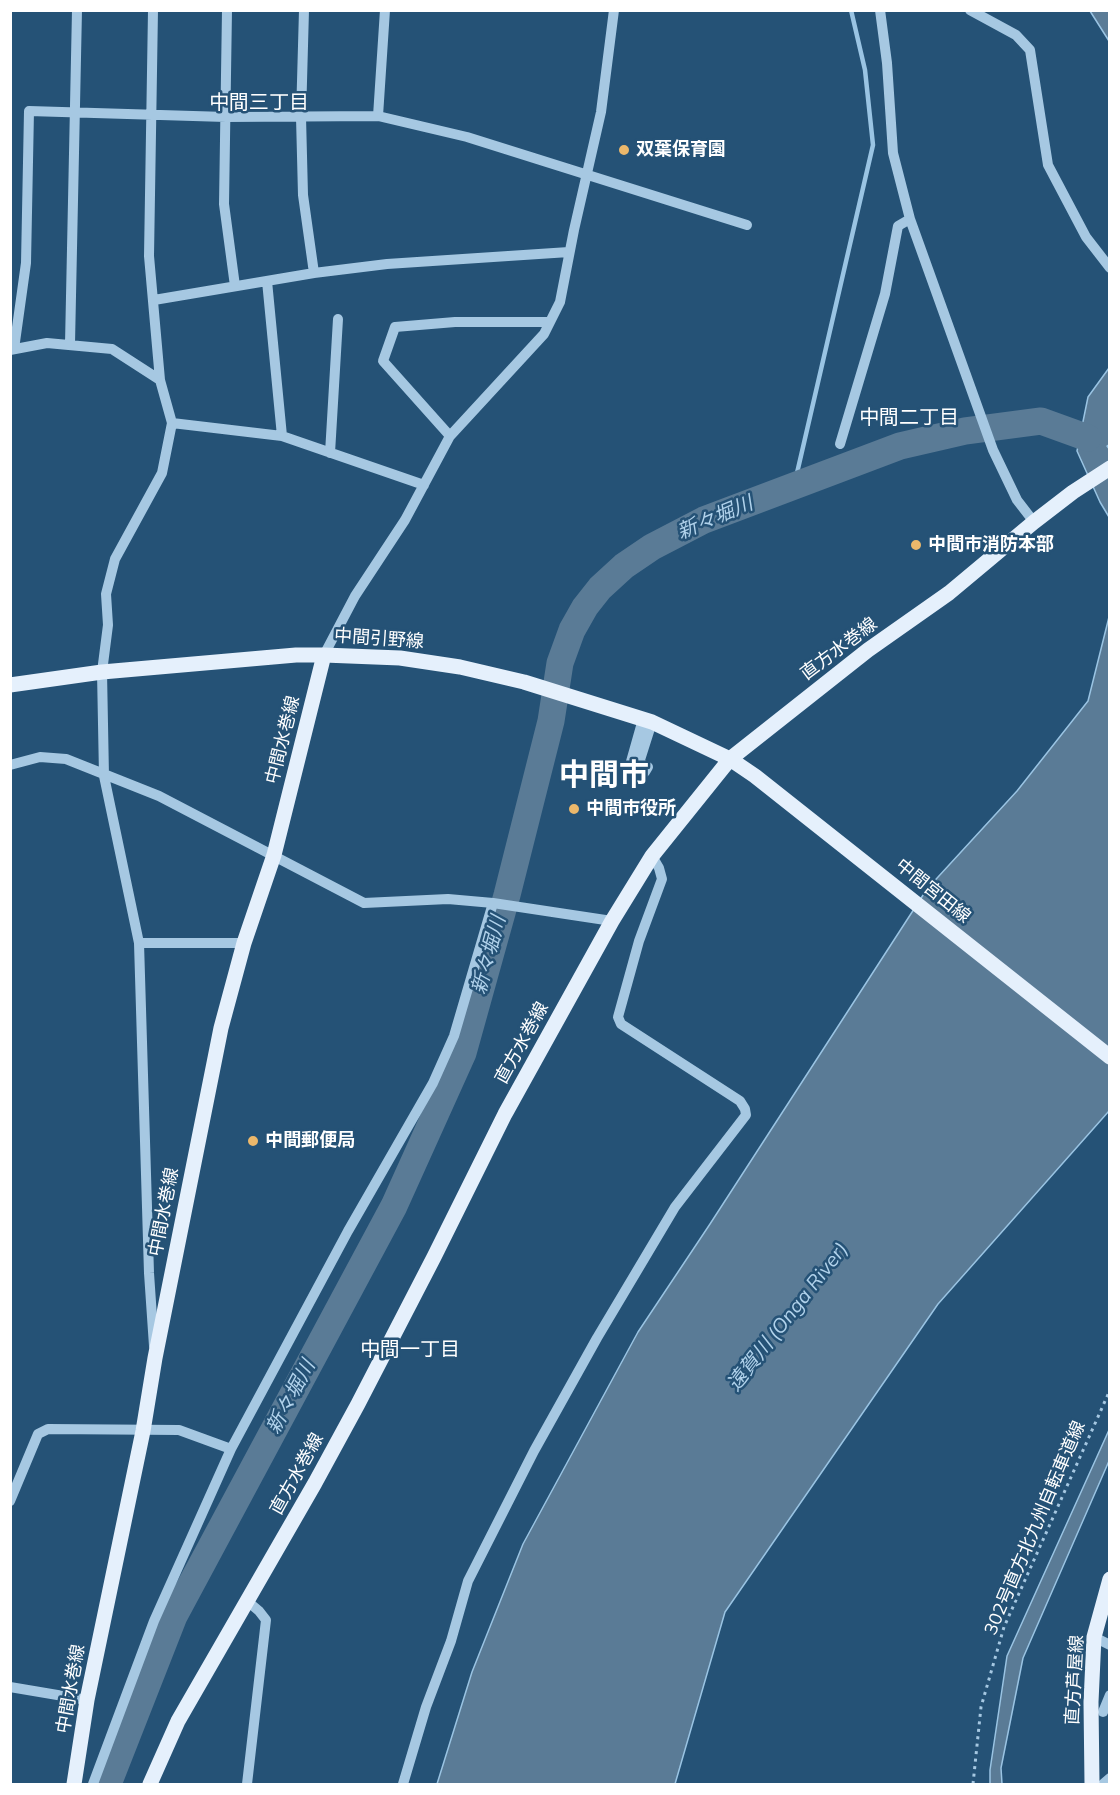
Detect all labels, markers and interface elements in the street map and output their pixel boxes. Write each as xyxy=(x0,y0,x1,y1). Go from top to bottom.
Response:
district label: 中間三丁目 xyxy=(209,91,309,115)
place label: 双葉保育園 xyxy=(636,139,726,161)
marker: 双葉保育園 xyxy=(617,143,631,157)
district label: 中間二丁目 xyxy=(859,406,959,430)
water label: 新々堀川 xyxy=(673,491,757,545)
place label: 中間市消防本部 xyxy=(928,534,1054,556)
marker: 中間市消防本部 xyxy=(909,538,923,552)
street label: 直方水巻線 xyxy=(797,613,881,685)
street label: 中間引野線 xyxy=(333,625,425,653)
street label: 中間水巻線 xyxy=(262,694,304,786)
district label: 中間市 xyxy=(559,758,649,794)
place label: 中間市役所 xyxy=(586,798,676,820)
marker: 中間市役所 xyxy=(567,802,581,816)
street label: 中間宮田線 xyxy=(891,854,975,928)
water label: 新々堀川 xyxy=(467,913,511,997)
street label: 直方水巻線 xyxy=(491,998,553,1088)
place label: 中間郵便局 xyxy=(265,1130,355,1152)
marker: 中間郵便局 xyxy=(246,1134,260,1148)
street label: 中間水巻線 xyxy=(145,1166,183,1258)
water label: 遠賀川 (Onga River) xyxy=(723,1238,853,1396)
district label: 中間一丁目 xyxy=(360,1338,460,1362)
water label: 新々堀川 xyxy=(262,1356,320,1438)
street label: 302号直方北九州自転車道線 xyxy=(980,1418,1090,1638)
street label: 直方水巻線 xyxy=(266,1429,328,1519)
street label: 直方芦屋線 xyxy=(1062,1634,1088,1726)
street label: 中間水巻線 xyxy=(53,1643,89,1735)

